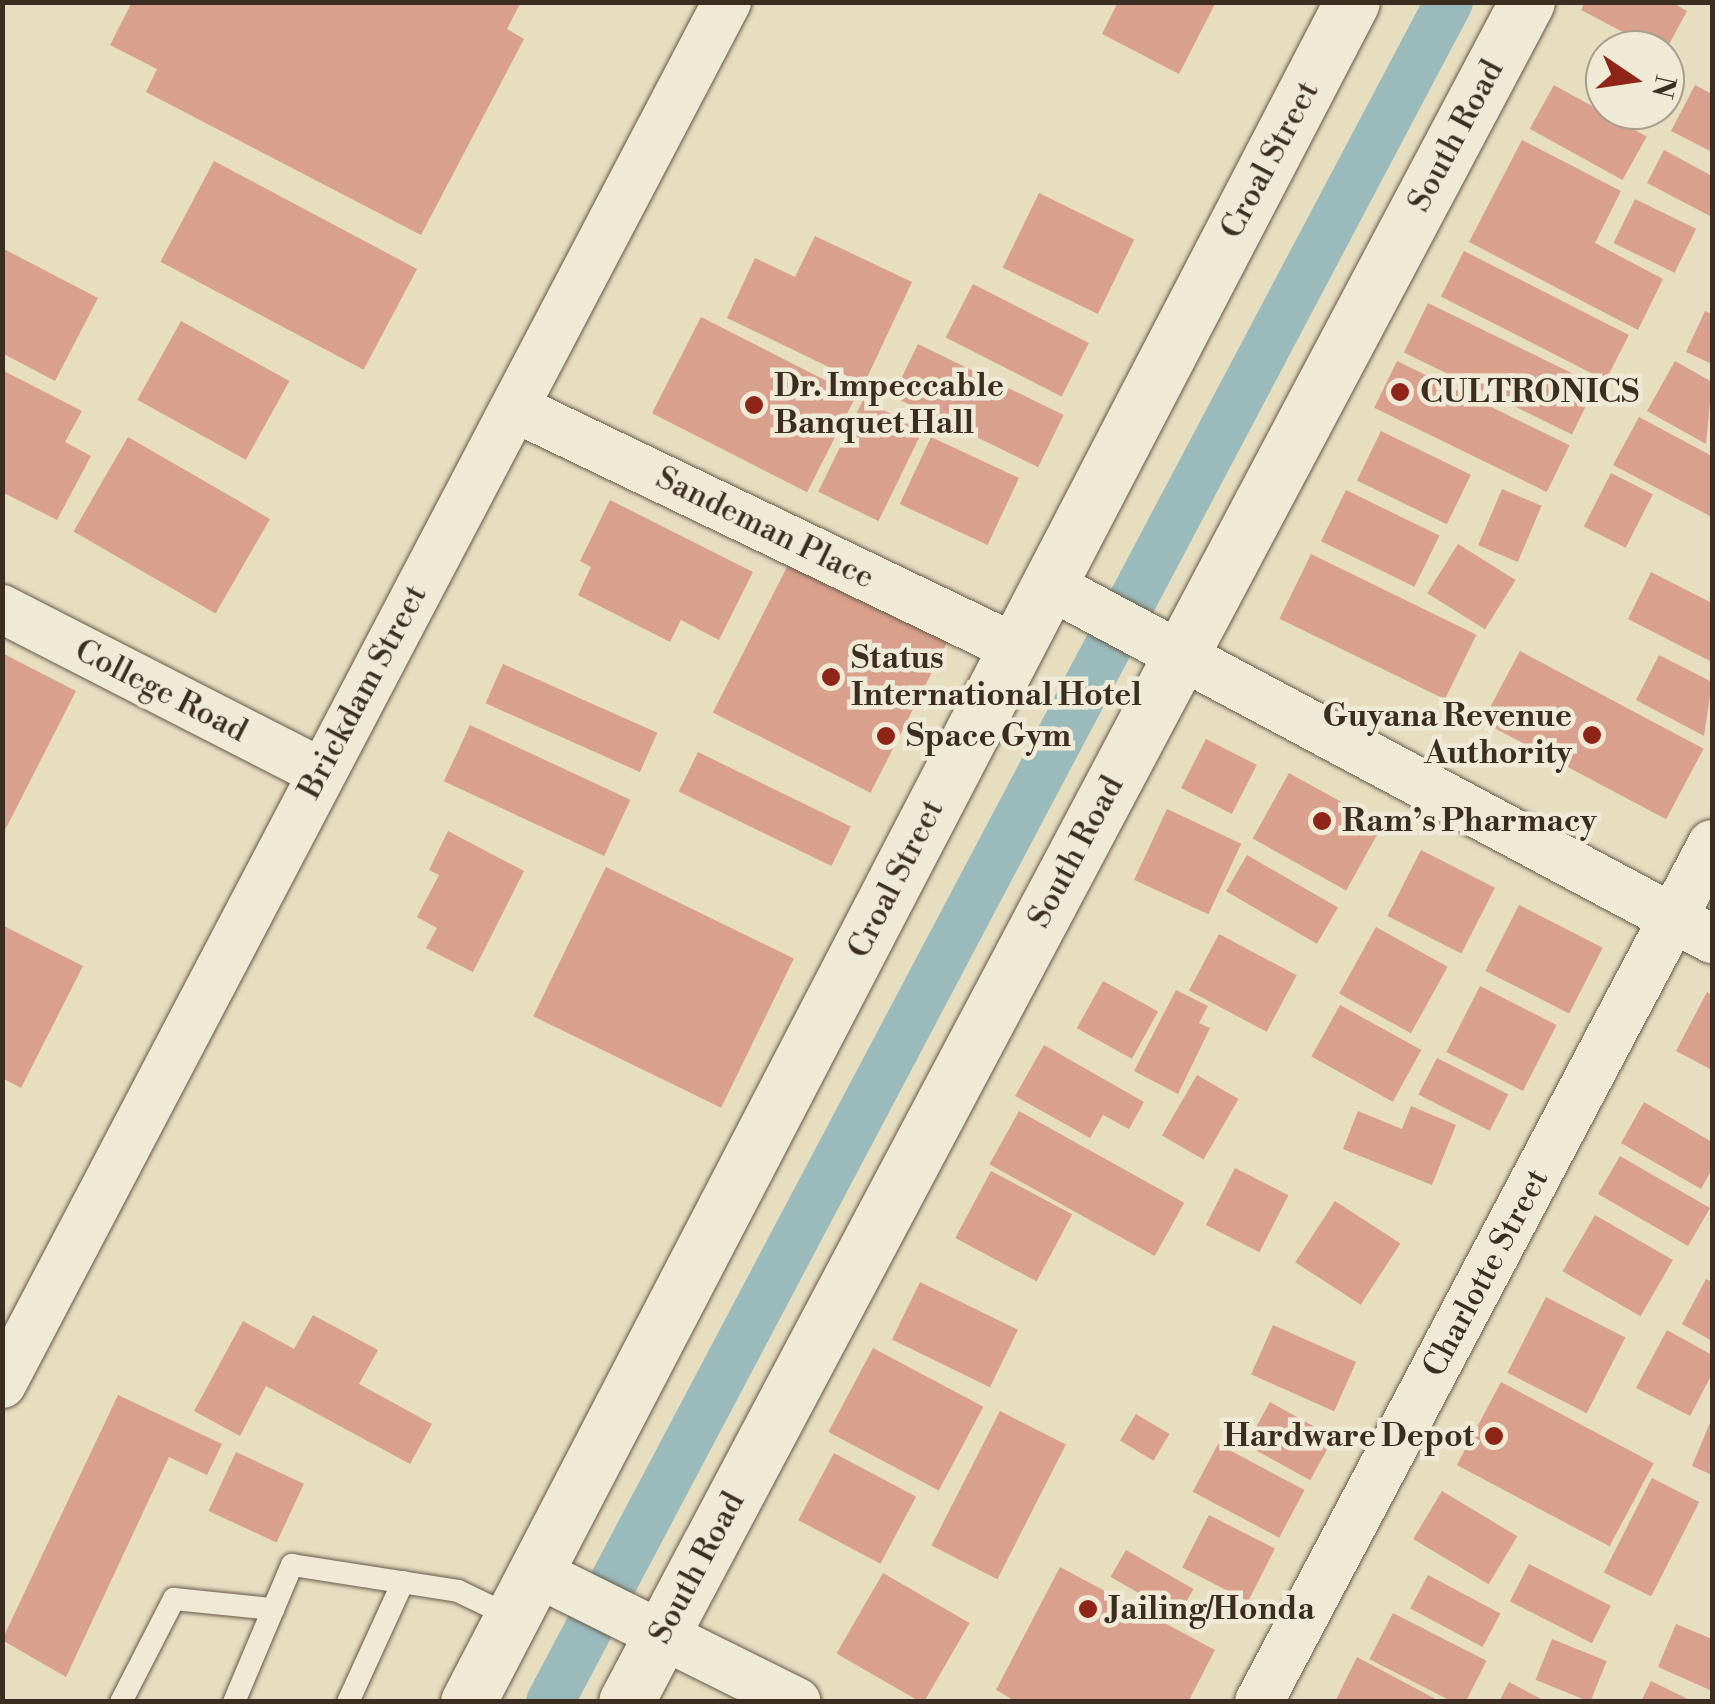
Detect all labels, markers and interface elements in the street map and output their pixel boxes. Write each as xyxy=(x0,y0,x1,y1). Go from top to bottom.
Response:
north arrow xyxy=(1585,30,1685,130)
street label: South Road xyxy=(1400,54,1512,218)
text: N xyxy=(1643,72,1682,101)
street label: Croal Street xyxy=(1213,75,1327,245)
place label: Dr. Impeccable Banquet Hall xyxy=(774,368,1004,443)
place label: CULTRONICS xyxy=(1420,373,1639,411)
marker: CULTRONICS xyxy=(1389,381,1411,403)
marker: Dr. Impeccable Banquet Hall xyxy=(743,394,765,416)
street label: Sandeman Place xyxy=(650,459,880,597)
street label: Brickdam Street xyxy=(291,579,435,805)
street label: College Road xyxy=(68,631,254,751)
place label: Status International Hotel xyxy=(851,640,1142,715)
marker: Status International Hotel xyxy=(820,666,842,688)
place label: Guyana Revenue Authority xyxy=(1322,698,1572,773)
place label: Space Gym xyxy=(906,717,1071,755)
marker: Guyana Revenue Authority xyxy=(1581,724,1603,746)
marker: Space Gym xyxy=(875,725,897,747)
street label: South Road xyxy=(1020,770,1132,934)
street label: Croal Street xyxy=(840,793,952,965)
place label: Ram’s Pharmacy xyxy=(1342,802,1597,840)
marker: Ram’s Pharmacy xyxy=(1311,810,1333,832)
street label: Charlotte Street xyxy=(1415,1163,1557,1383)
place label: Hardware Depot xyxy=(1223,1417,1474,1455)
marker: Hardware Depot xyxy=(1483,1425,1505,1447)
street label: South Road xyxy=(641,1486,753,1650)
place label: Jailing/Honda xyxy=(1108,1590,1315,1628)
marker: Jailing/Honda xyxy=(1077,1598,1099,1620)

